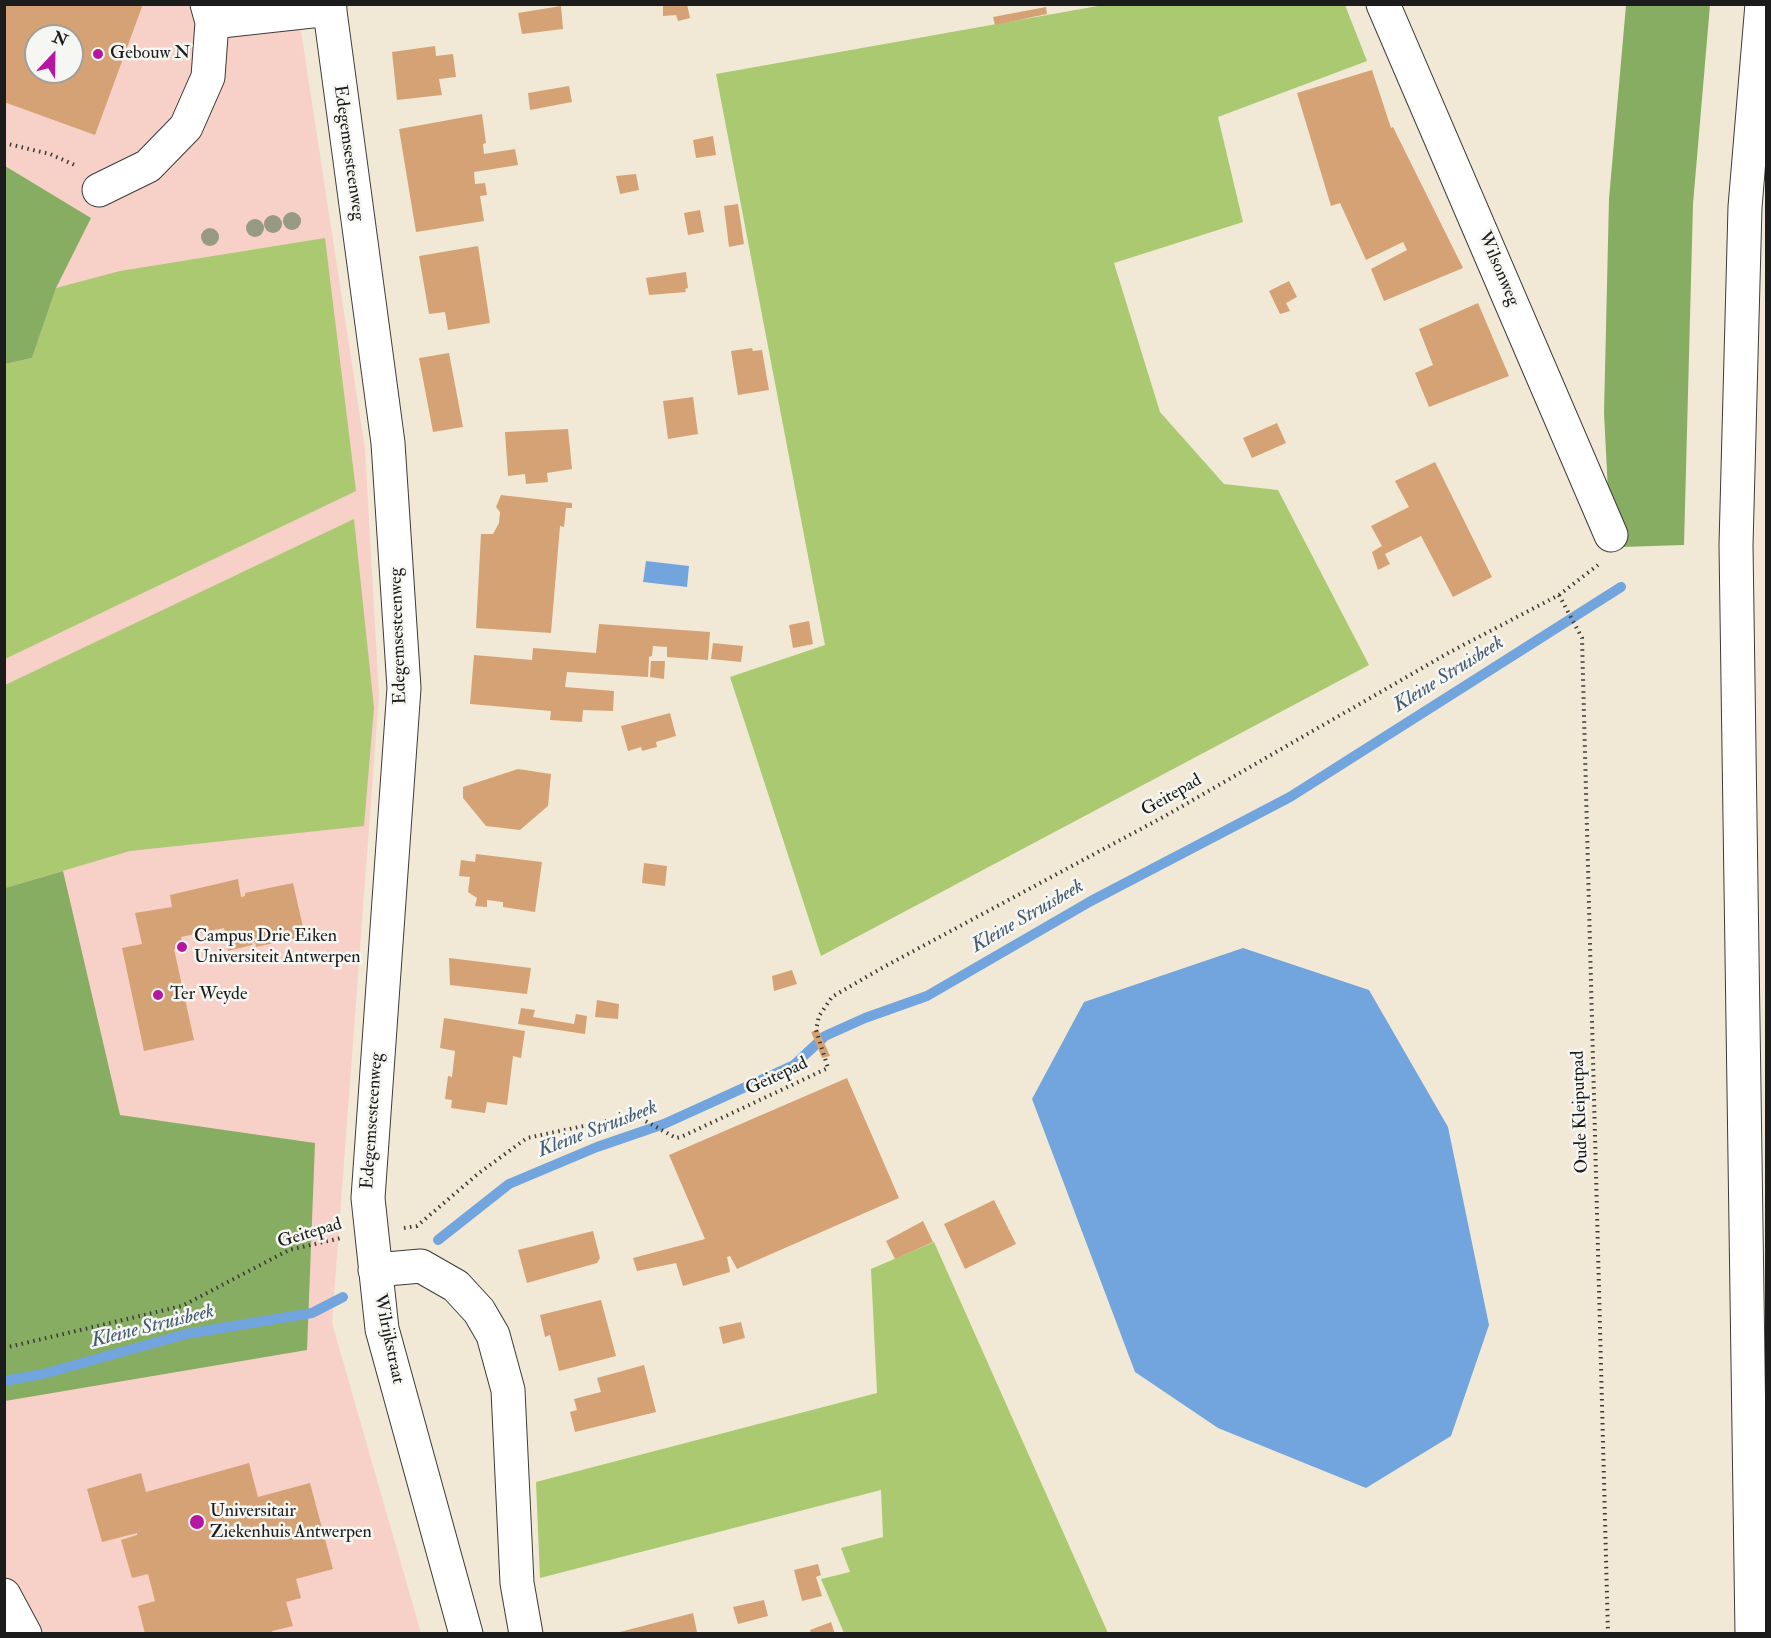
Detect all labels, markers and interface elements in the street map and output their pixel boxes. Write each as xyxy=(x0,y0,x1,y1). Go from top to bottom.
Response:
north arrow xyxy=(24,24,84,84)
text: N xyxy=(50,27,70,51)
place label: Gebouw N xyxy=(110,43,190,65)
marker: Gebouw N xyxy=(91,47,105,61)
street label: Edegemsesteenweg xyxy=(328,84,368,222)
street label: Wilsonweg xyxy=(1473,228,1523,310)
street label: Edegemsesteenweg xyxy=(386,567,412,705)
water label: Kleine Struisbeek xyxy=(1389,631,1509,719)
street label: Geitepad xyxy=(1138,770,1206,822)
water label: Kleine Struisbeek xyxy=(968,875,1088,959)
place label: Campus Drie Eiken Universiteit Antwerpen xyxy=(194,926,361,968)
marker: Campus Drie Eiken Universiteit Antwerpen xyxy=(175,940,189,954)
place label: Ter Weyde xyxy=(170,984,247,1006)
marker: Ter Weyde xyxy=(151,988,165,1002)
street label: Oude Kleiputpad xyxy=(1568,1050,1594,1174)
street label: Edegemsesteenweg xyxy=(357,1052,389,1190)
street label: Geitepad xyxy=(743,1053,811,1101)
water label: Kleine Struisbeek xyxy=(535,1096,661,1164)
street label: Geitepad xyxy=(275,1214,345,1254)
street label: Wilrijkstraat xyxy=(368,1292,408,1386)
water label: Kleine Struisbeek xyxy=(89,1300,217,1354)
place label: Universitair Ziekenhuis Antwerpen xyxy=(210,1501,372,1544)
marker: Universitair Ziekenhuis Antwerpen xyxy=(188,1513,206,1531)

